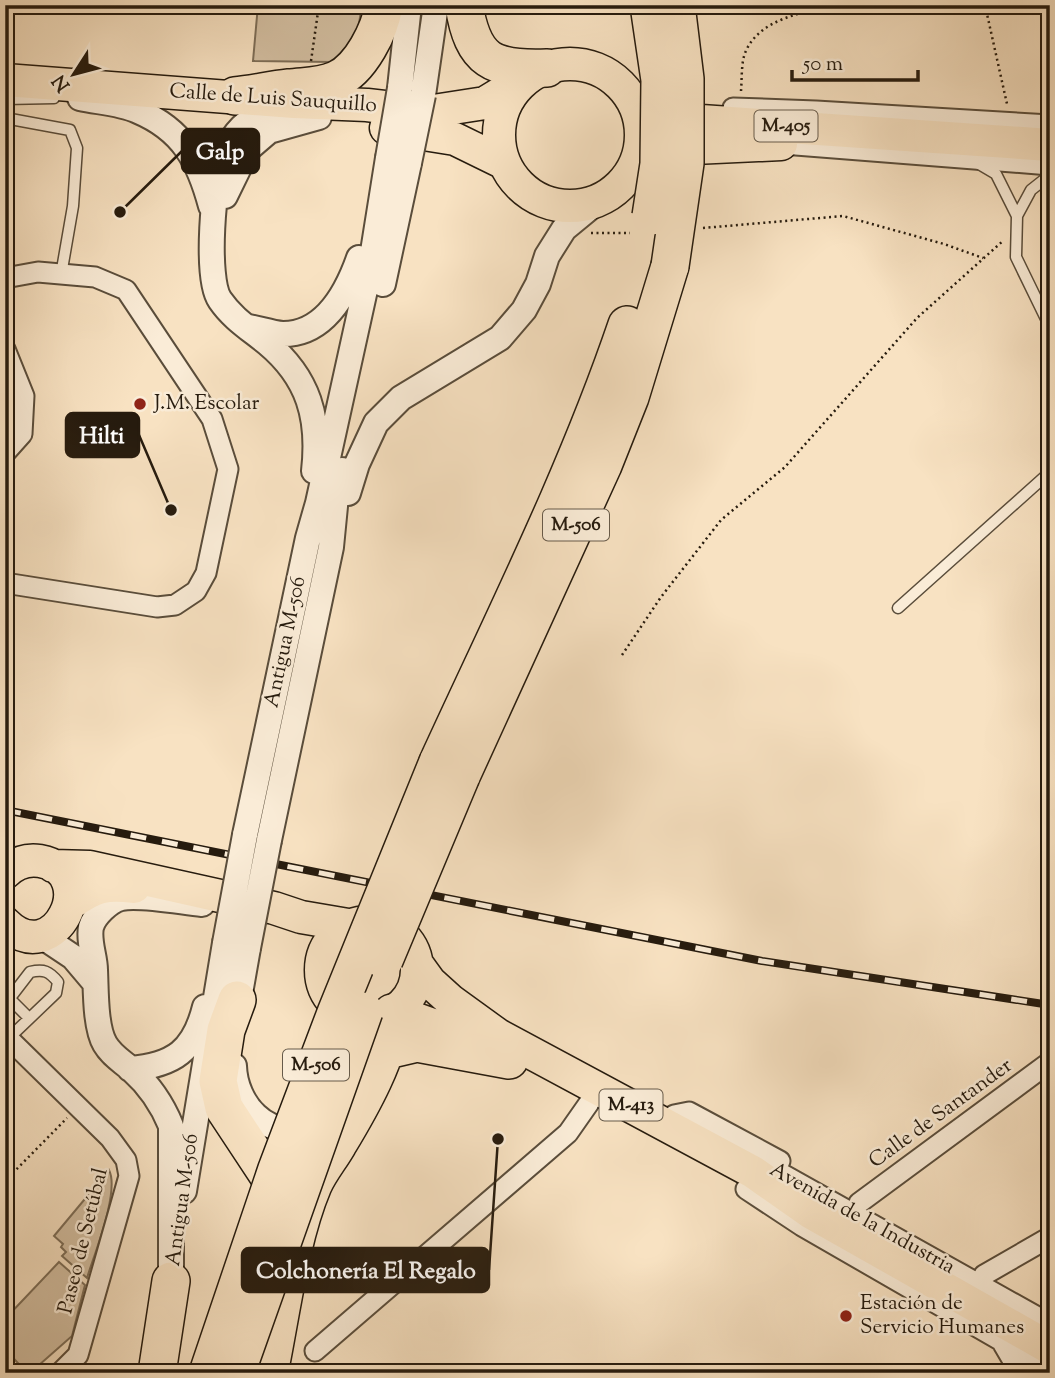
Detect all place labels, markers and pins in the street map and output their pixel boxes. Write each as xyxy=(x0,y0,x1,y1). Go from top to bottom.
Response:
callout: Galp xyxy=(182,129,259,173)
place label: J.M. Escolar xyxy=(153,389,260,419)
marker: J.M. Escolar xyxy=(132,396,148,412)
callout: Hilti xyxy=(66,413,139,457)
callout: Colchonería El Regalo xyxy=(242,1248,489,1292)
place label: Estación de Servicio Humanes xyxy=(860,1289,1024,1343)
marker: Estación de Servicio Humanes xyxy=(838,1308,854,1324)

